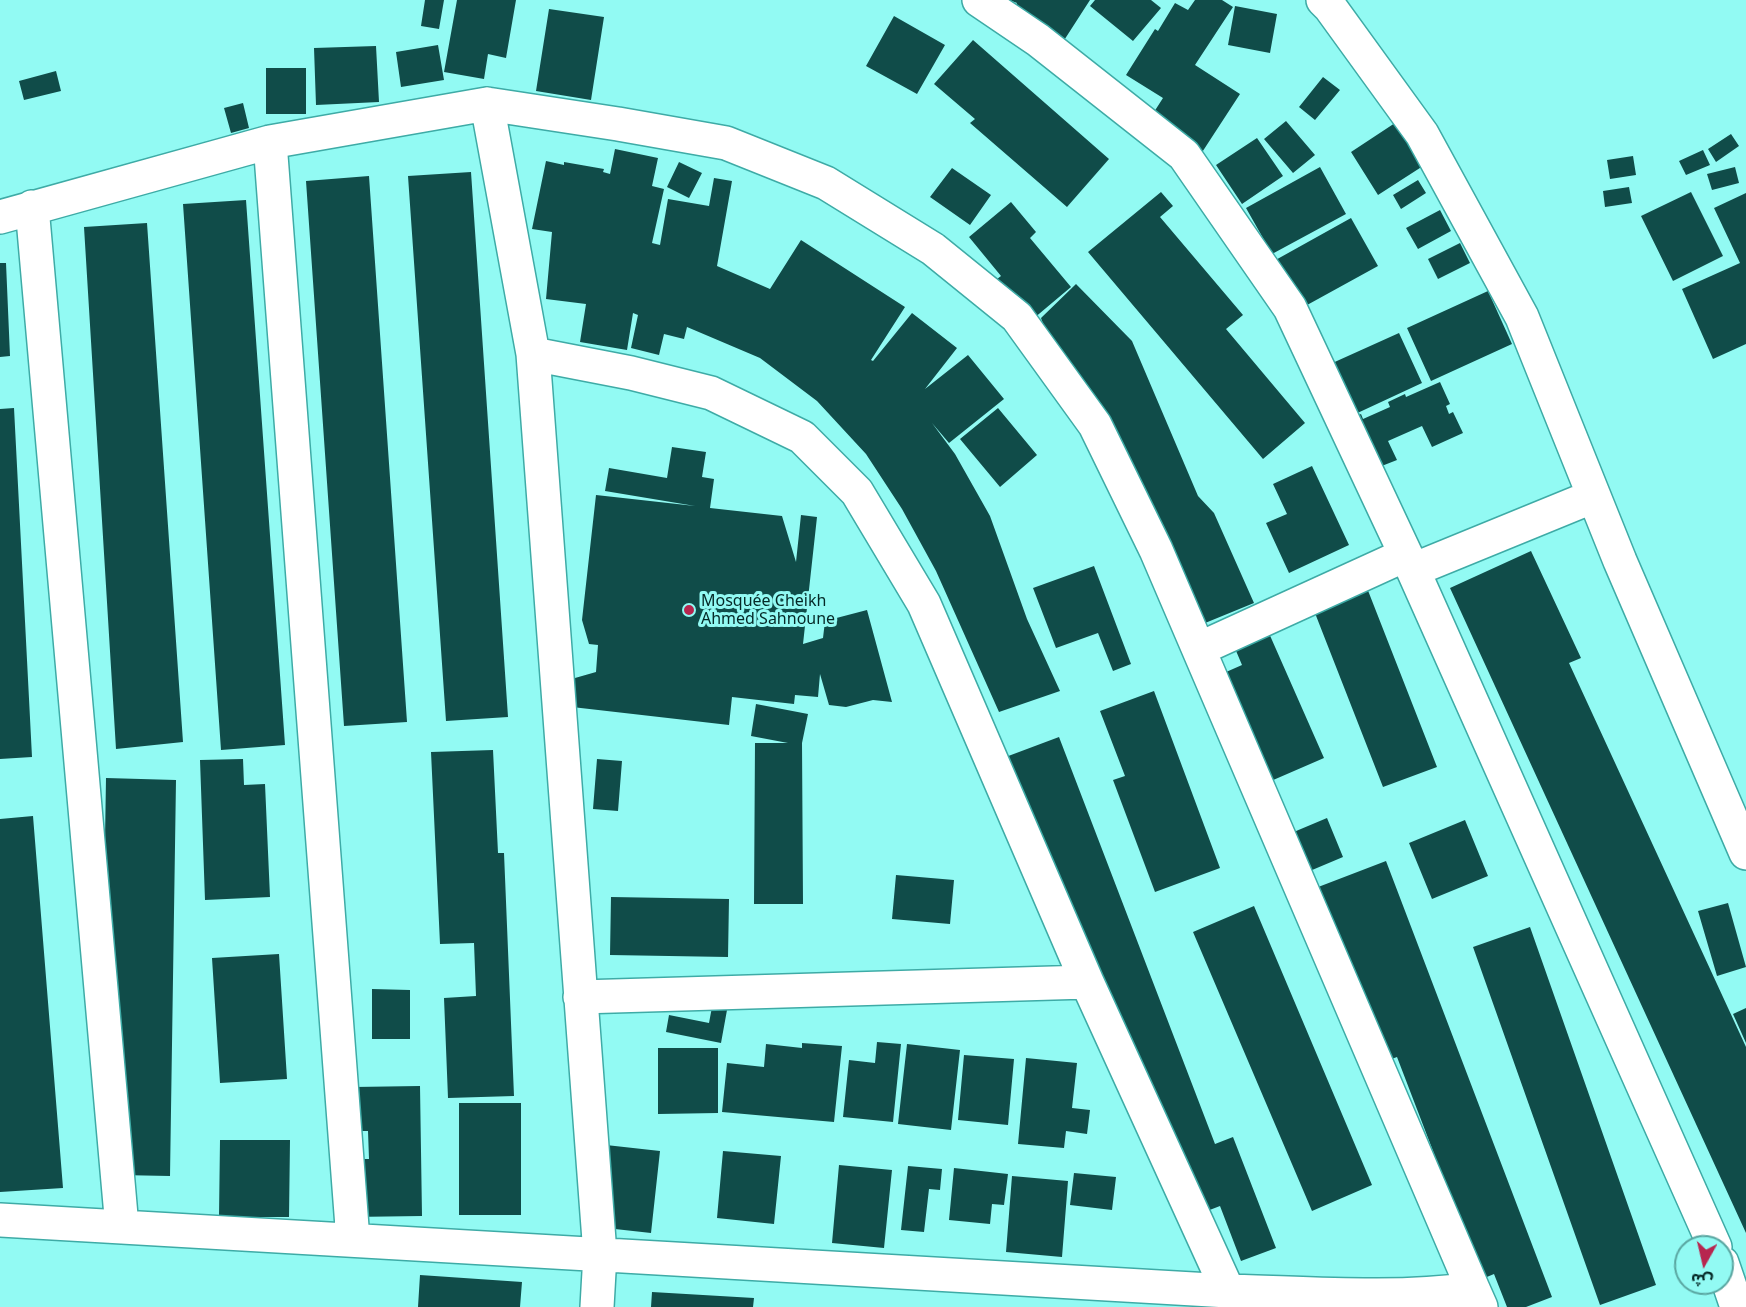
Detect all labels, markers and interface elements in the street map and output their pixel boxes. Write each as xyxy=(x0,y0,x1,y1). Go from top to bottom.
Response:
place label: Mosquée Cheikh Ahmed Sahnoune xyxy=(701,591,835,629)
marker: Mosquée Cheikh Ahmed Sahnoune xyxy=(682,603,696,617)
north arrow xyxy=(1674,1235,1734,1295)
text: ش xyxy=(1689,1268,1714,1293)

